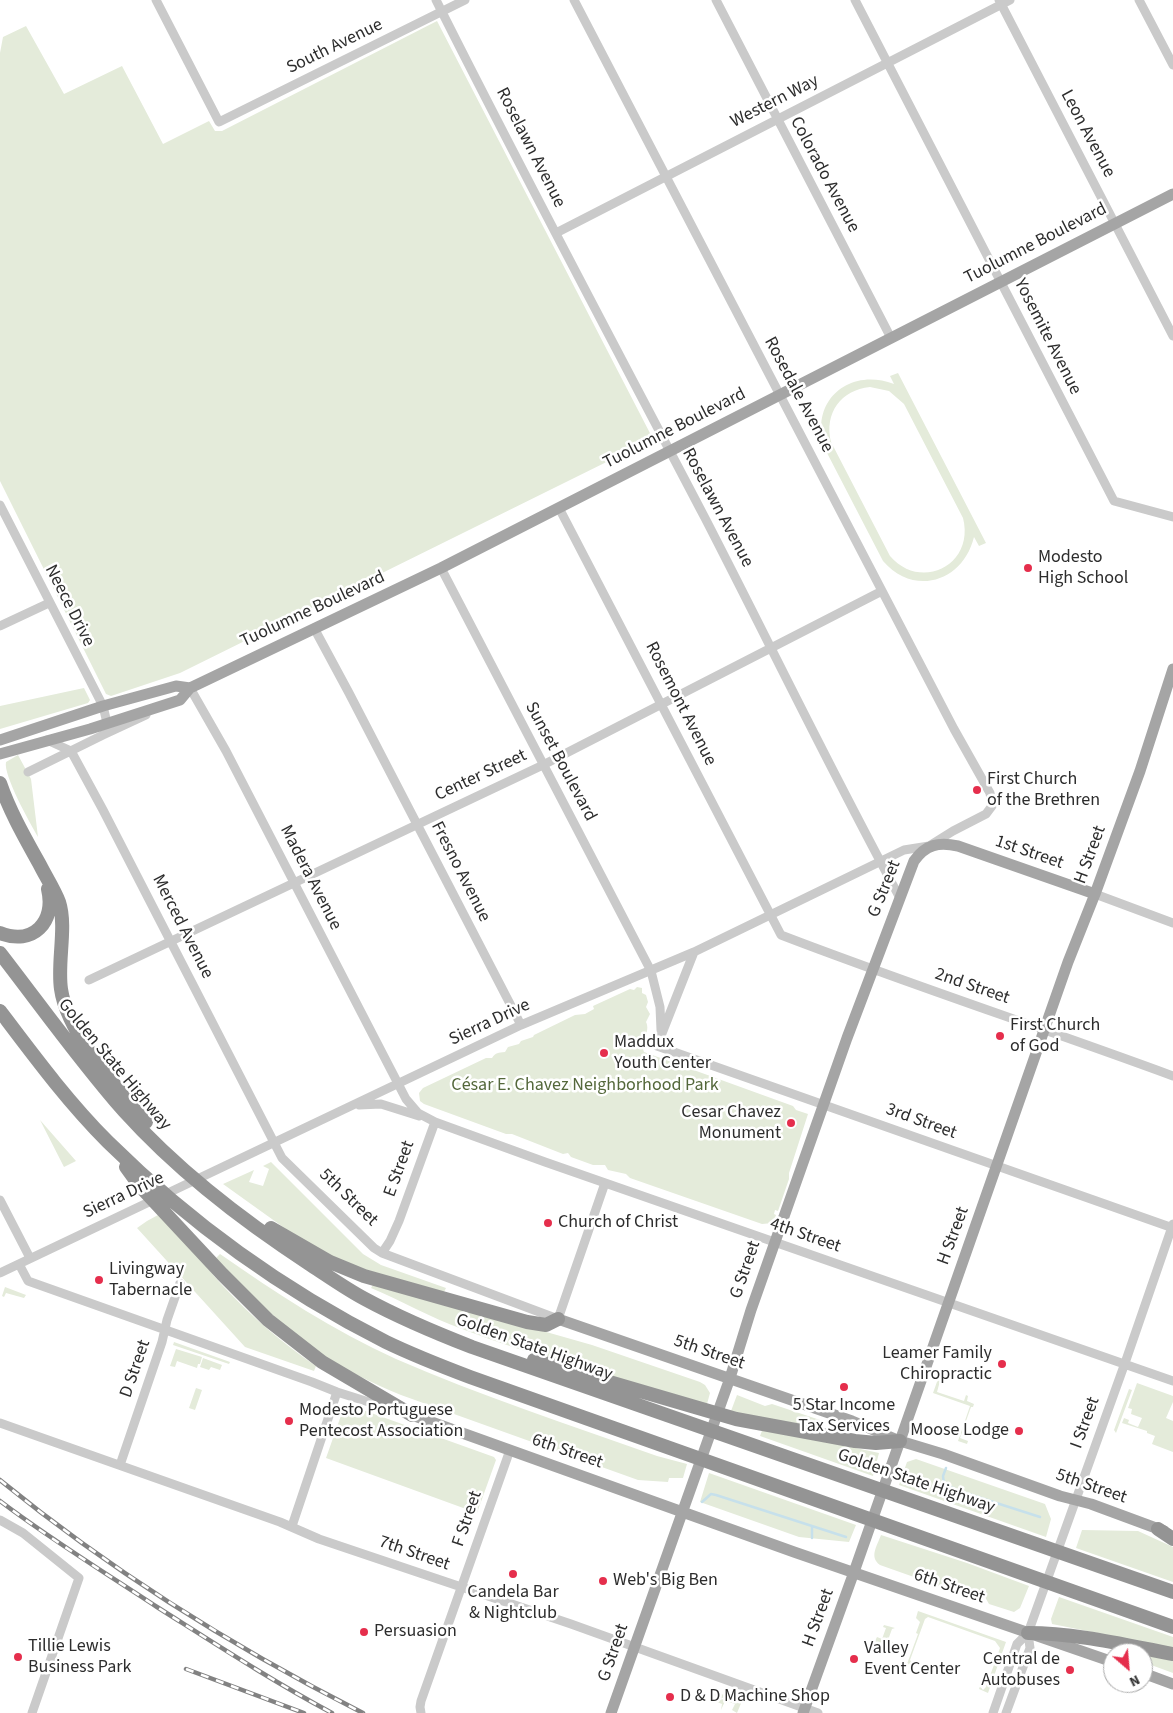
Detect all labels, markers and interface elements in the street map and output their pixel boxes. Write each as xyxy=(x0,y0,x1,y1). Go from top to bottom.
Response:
street label: South Avenue xyxy=(283,14,387,80)
street label: Western Way xyxy=(727,71,823,133)
street label: Roselawn Avenue xyxy=(490,84,570,212)
street label: Leon Avenue xyxy=(1055,86,1119,182)
street label: Colorado Avenue xyxy=(784,113,864,237)
street label: Tuolumne Boulevard xyxy=(961,199,1111,289)
street label: Yosemite Avenue xyxy=(1009,275,1085,399)
street label: Rosedale Avenue xyxy=(758,333,838,457)
street label: Tuolumne Boulevard xyxy=(600,384,750,474)
street label: Roselawn Avenue xyxy=(677,445,757,571)
place label: Modesto High School xyxy=(1038,547,1128,590)
street label: Neece Drive xyxy=(39,562,99,650)
marker: Modesto High School xyxy=(1022,562,1034,574)
street label: Tuolumne Boulevard xyxy=(237,567,389,653)
street label: Rosemont Avenue xyxy=(640,639,720,769)
street label: Sunset Boulevard xyxy=(519,699,601,825)
street label: Center Street xyxy=(432,745,530,807)
place label: First Church of the Brethren xyxy=(987,769,1100,812)
marker: First Church of the Brethren xyxy=(971,784,983,796)
street label: Fresno Avenue xyxy=(425,818,495,926)
street label: Madera Avenue xyxy=(274,822,346,934)
street label: H Street xyxy=(1071,823,1111,887)
street label: 1st Street xyxy=(992,831,1066,875)
street label: G Street xyxy=(864,857,906,921)
street label: Merced Avenue xyxy=(147,871,217,983)
street label: 2nd Street xyxy=(932,964,1012,1010)
street label: Golden State Highway xyxy=(53,995,175,1135)
street label: Sierra Drive xyxy=(446,995,534,1051)
place label: First Church of God xyxy=(1010,1015,1100,1058)
marker: First Church of God xyxy=(994,1030,1006,1042)
place label: Maddux Youth Center xyxy=(614,1032,711,1074)
marker: Maddux Youth Center xyxy=(598,1047,610,1059)
park label: César E. Chavez Neighborhood Park xyxy=(451,1075,719,1097)
street label: 3rd Street xyxy=(883,1099,959,1145)
place label: Cesar Chavez Monument xyxy=(681,1102,781,1144)
marker: Cesar Chavez Monument xyxy=(785,1117,797,1129)
street label: E Street xyxy=(380,1138,420,1200)
street label: 5th Street xyxy=(314,1165,382,1231)
street label: Sierra Drive xyxy=(80,1168,168,1224)
street label: H Street xyxy=(934,1204,974,1268)
place label: Church of Christ xyxy=(558,1212,678,1234)
street label: 4th Street xyxy=(767,1214,843,1258)
marker: Church of Christ xyxy=(542,1217,554,1229)
street label: G Street xyxy=(726,1238,766,1302)
place label: Livingway Tabernacle xyxy=(109,1259,192,1302)
marker: Livingway Tabernacle xyxy=(93,1274,105,1286)
street label: Golden State Highway xyxy=(453,1310,615,1386)
street label: 5th Street xyxy=(671,1331,747,1375)
street label: D Street xyxy=(116,1337,156,1401)
place label: Leamer Family Chiropractic xyxy=(882,1343,992,1386)
marker: Leamer Family Chiropractic xyxy=(996,1358,1008,1370)
marker: 5 Star Income Tax Services xyxy=(838,1381,850,1393)
street label: I Street xyxy=(1067,1394,1105,1452)
place label: 5 Star Income Tax Services xyxy=(793,1395,895,1438)
place label: Modesto Portuguese Pentecost Association xyxy=(299,1400,463,1442)
marker: Modesto Portuguese Pentecost Association xyxy=(283,1415,295,1427)
place label: Moose Lodge xyxy=(910,1420,1009,1442)
marker: Moose Lodge xyxy=(1013,1425,1025,1437)
street label: 6th Street xyxy=(529,1430,605,1474)
street label: Golden State Highway xyxy=(834,1445,998,1519)
street label: 5th Street xyxy=(1053,1465,1129,1509)
street label: F Street xyxy=(448,1488,488,1550)
street label: 7th Street xyxy=(376,1532,452,1576)
street label: 6th Street xyxy=(911,1565,987,1609)
marker: Candela Bar & Nightclub xyxy=(507,1568,519,1580)
place label: Web's Big Ben xyxy=(613,1570,718,1592)
marker: Web's Big Ben xyxy=(597,1575,609,1587)
place label: Candela Bar & Nightclub xyxy=(467,1582,559,1625)
street label: H Street xyxy=(799,1586,839,1650)
place label: Persuasion xyxy=(374,1621,457,1643)
street label: G Street xyxy=(594,1621,634,1685)
marker: Persuasion xyxy=(358,1626,370,1638)
place label: Tillie Lewis Business Park xyxy=(28,1636,131,1678)
place label: Valley Event Center xyxy=(864,1638,960,1680)
north arrow xyxy=(1103,1643,1153,1693)
place label: Central de Autobuses xyxy=(981,1649,1060,1692)
marker: Tillie Lewis Business Park xyxy=(12,1651,24,1663)
marker: Valley Event Center xyxy=(848,1653,860,1665)
marker: Central de Autobuses xyxy=(1064,1664,1076,1676)
text: N xyxy=(1126,1669,1143,1691)
place label: D & D Machine Shop xyxy=(680,1686,830,1708)
marker: D & D Machine Shop xyxy=(664,1691,676,1703)

